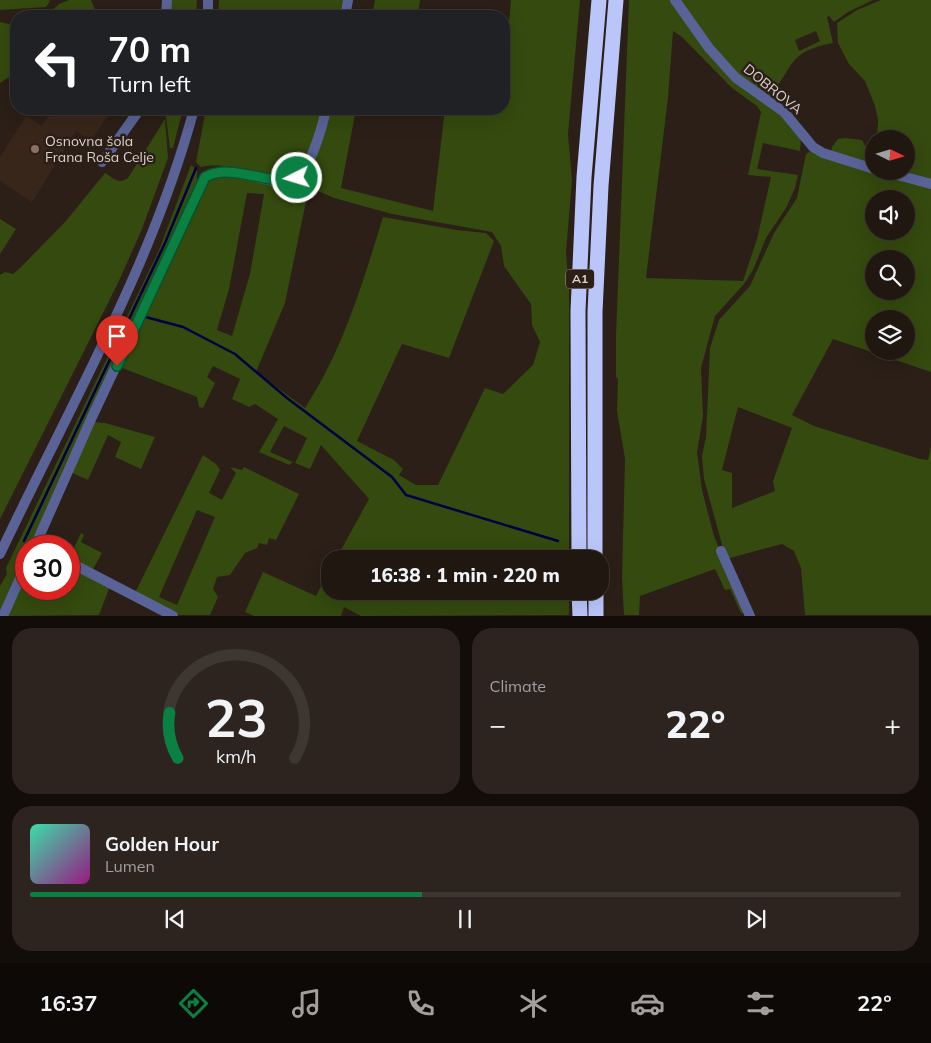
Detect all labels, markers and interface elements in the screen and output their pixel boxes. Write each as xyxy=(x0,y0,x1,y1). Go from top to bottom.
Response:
text: 70 m xyxy=(108,27,191,71)
icon: left xyxy=(25,30,90,95)
street label: DOBROVA xyxy=(740,60,807,119)
text: Turn left xyxy=(108,70,191,98)
north arrow xyxy=(865,130,915,180)
map controls xyxy=(865,130,915,360)
place label: Osnovna šola Frana Roša Celje xyxy=(45,132,154,166)
marker: Osnovna šola Frana Roša Celje xyxy=(29,143,41,155)
position arrow xyxy=(270,151,322,203)
button: sound xyxy=(865,190,915,240)
button: search xyxy=(865,250,915,300)
road number: A1 xyxy=(566,270,594,288)
button: layers xyxy=(865,310,915,360)
pin xyxy=(96,315,138,366)
icon: arrive xyxy=(103,322,131,350)
speed limit sign: 30 xyxy=(15,535,80,600)
text: 16:38 · 1 min · 220 m xyxy=(370,563,560,587)
text: Climate xyxy=(490,676,546,696)
text: 23 xyxy=(205,685,267,750)
text: 22° xyxy=(665,700,725,748)
text: − xyxy=(490,707,506,742)
text: + xyxy=(884,707,901,742)
text: km/h xyxy=(216,745,256,767)
text: Golden Hour xyxy=(105,832,219,856)
text: Lumen xyxy=(105,856,155,876)
icon: previous xyxy=(161,905,189,933)
icon: pause xyxy=(451,905,479,933)
icon: next xyxy=(742,905,770,933)
icon: directions xyxy=(176,986,211,1021)
icon: music xyxy=(289,986,324,1021)
icon: phone xyxy=(403,986,438,1021)
icon: climate xyxy=(516,986,551,1021)
icon: car xyxy=(630,986,665,1021)
icon: filters xyxy=(743,986,778,1021)
text: 16:37 xyxy=(39,989,98,1017)
text: 22° xyxy=(857,989,892,1017)

